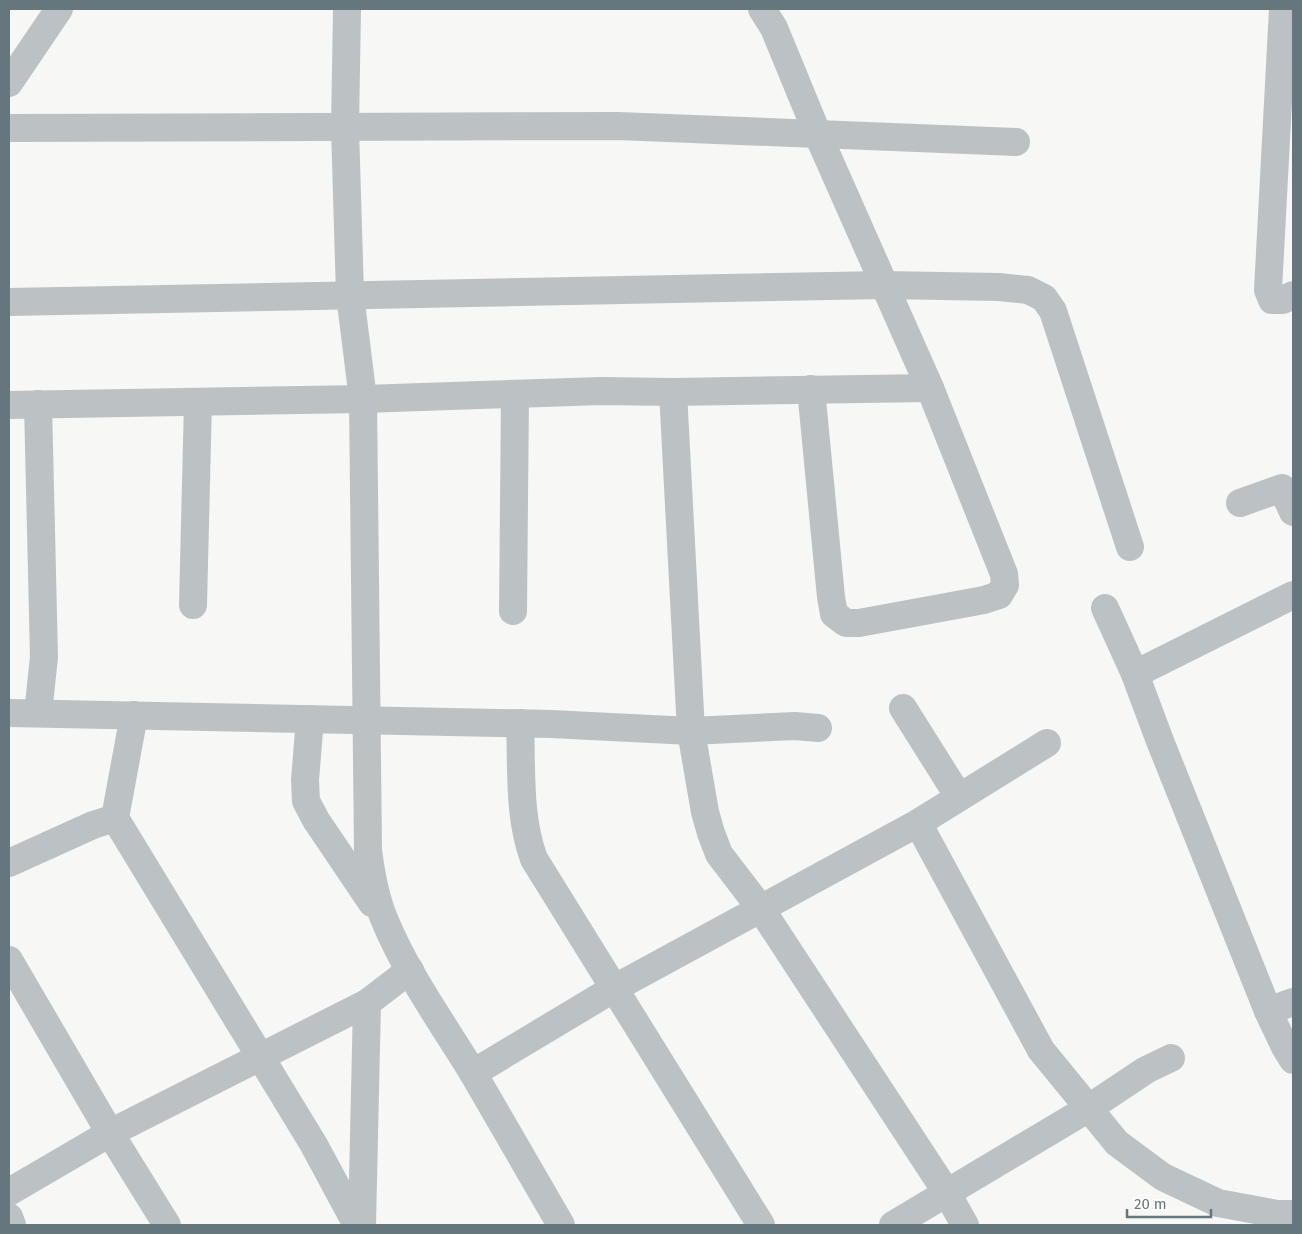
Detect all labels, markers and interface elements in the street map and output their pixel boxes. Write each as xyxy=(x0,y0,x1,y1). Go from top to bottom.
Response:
scale bar xyxy=(1127,1186,1211,1218)
text: 20 m xyxy=(1134,1195,1167,1213)

